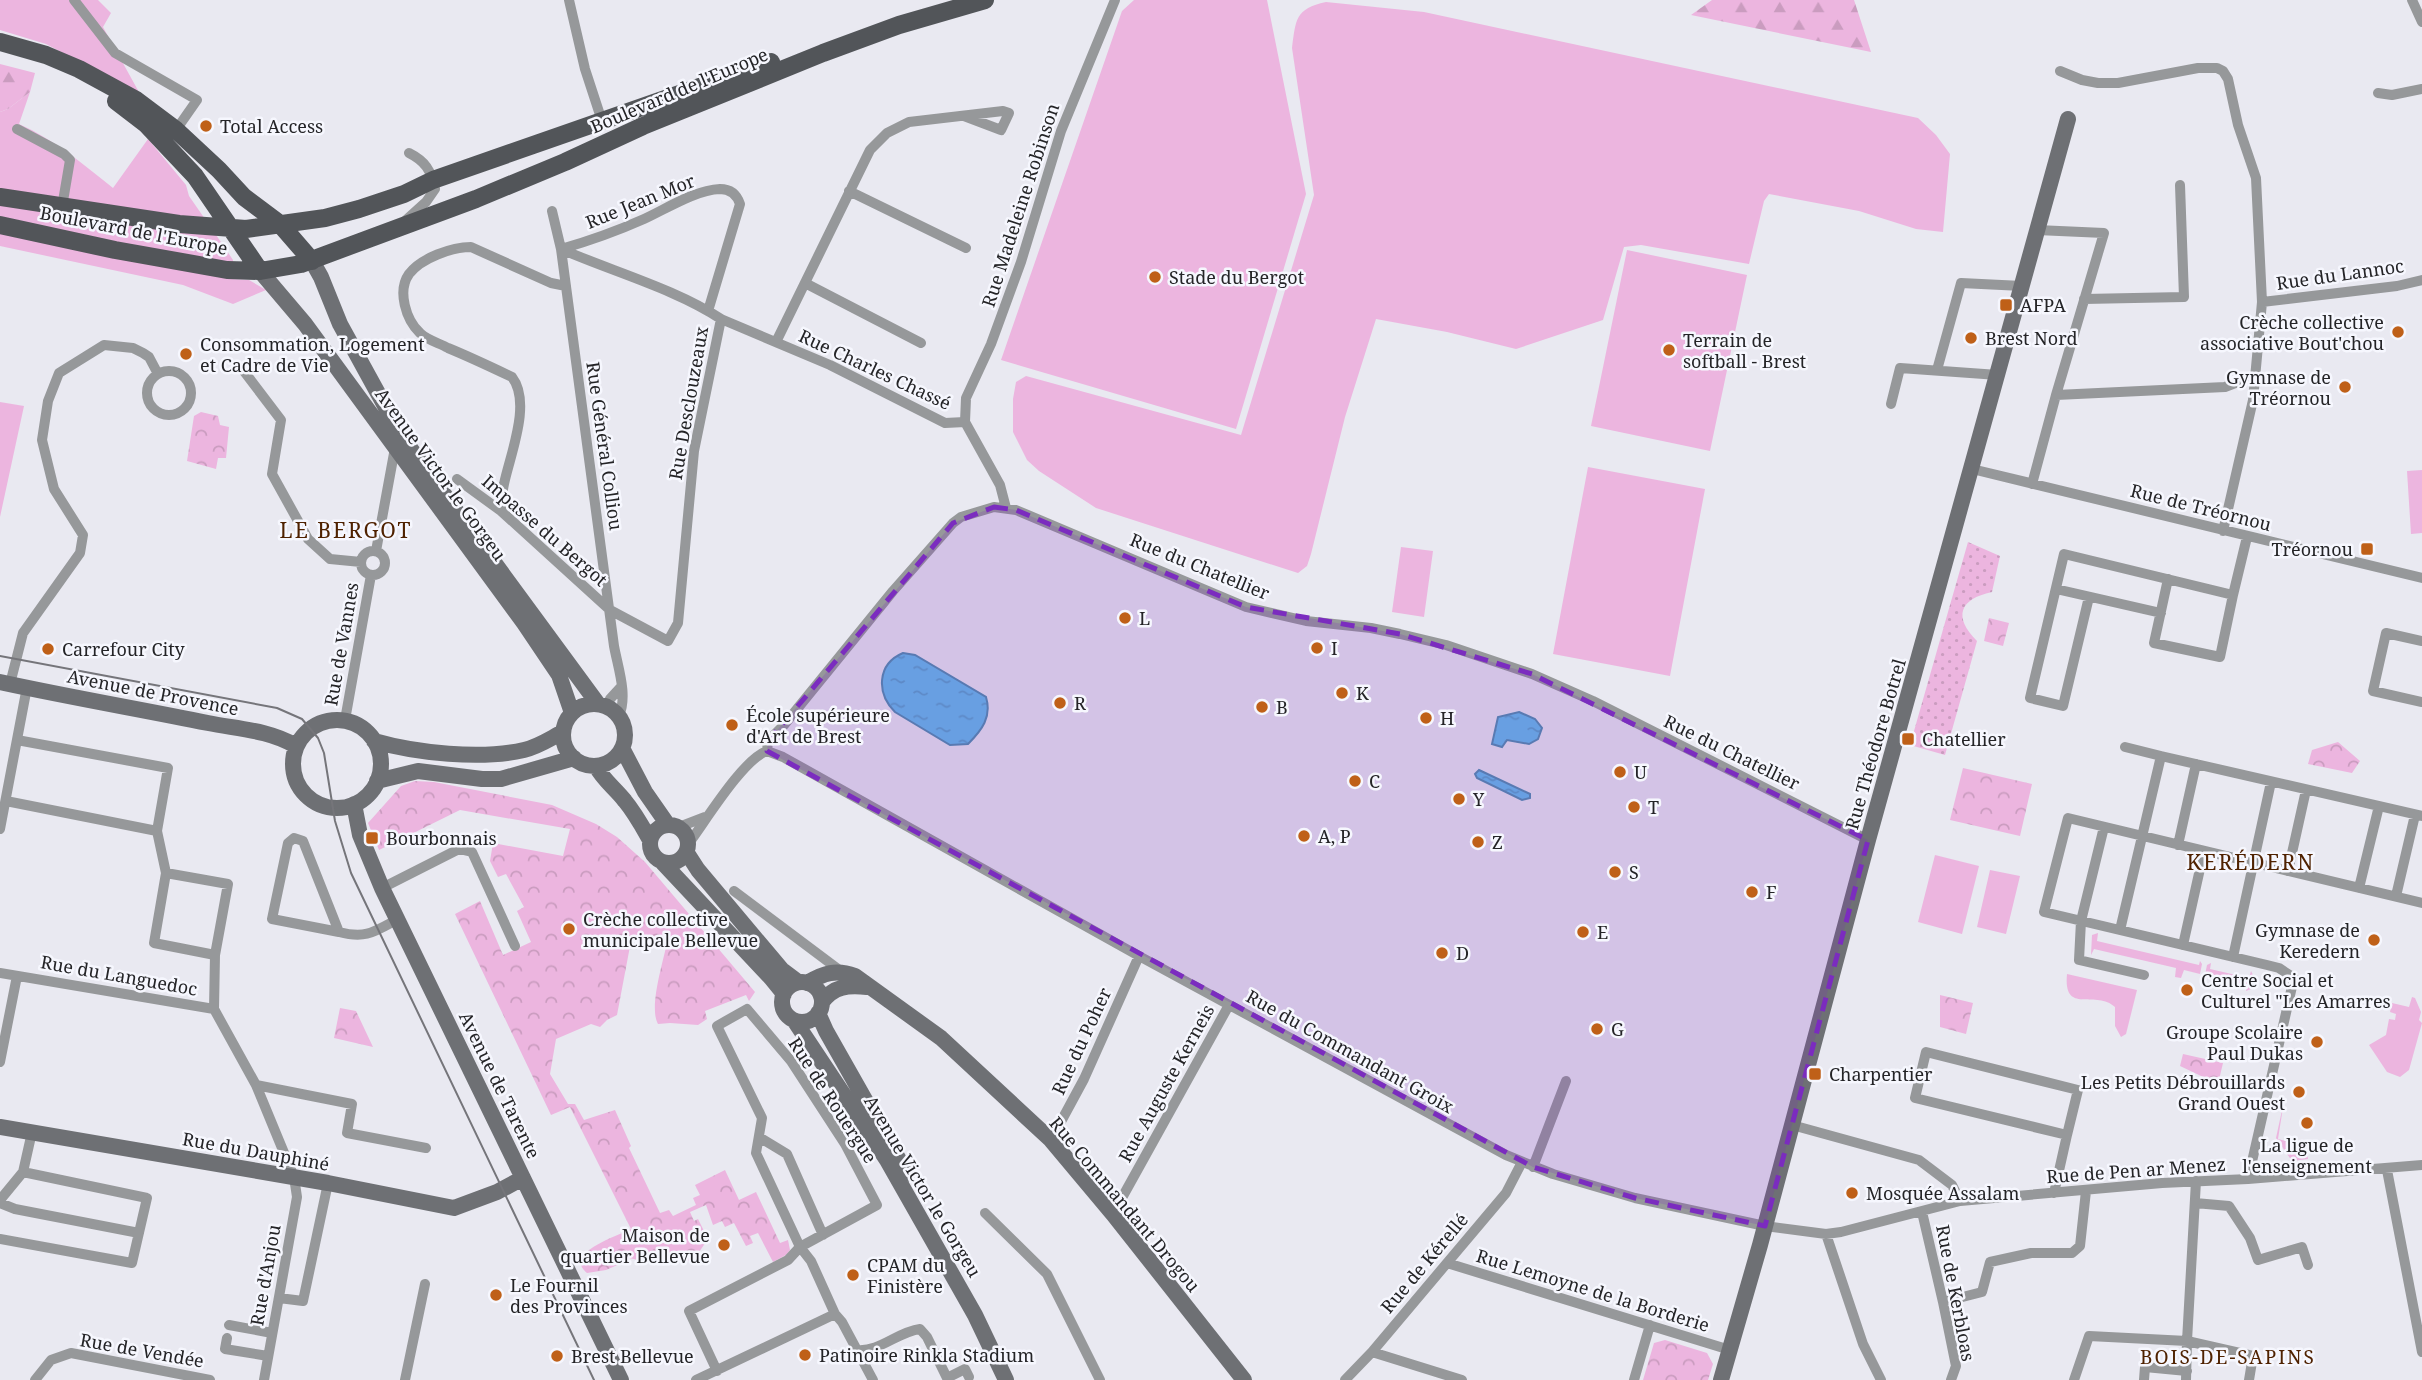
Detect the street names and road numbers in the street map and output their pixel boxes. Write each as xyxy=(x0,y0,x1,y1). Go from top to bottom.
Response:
street label: Boulevard de l'Europe xyxy=(587,42,771,138)
street label: Rue Madeleine Robinson xyxy=(976,100,1064,310)
street label: Rue Jean Mor xyxy=(582,168,699,234)
street label: Boulevard de l'Europe xyxy=(38,200,230,260)
street label: Rue du Lannoc xyxy=(2275,253,2405,295)
street label: Rue Charles Chassé xyxy=(795,323,955,415)
street label: Rue Desclouzeaux xyxy=(663,324,713,482)
street label: Rue Général Colliou xyxy=(581,360,629,532)
street label: Avenue Victor le Gorgeu xyxy=(370,383,512,566)
street label: Impasse du Bergot xyxy=(477,469,613,591)
street label: Rue de Tréornou xyxy=(2128,478,2274,536)
street label: Rue du Chatellier xyxy=(1127,527,1274,605)
street label: Rue de Vannes xyxy=(318,580,364,708)
street label: Rue Théodore Botrel xyxy=(1839,655,1911,832)
street label: Avenue de Provence xyxy=(65,664,241,720)
street label: Rue du Chatellier xyxy=(1660,709,1804,796)
street label: Rue du Languedoc xyxy=(39,949,199,1001)
street label: Rue du Poher xyxy=(1046,983,1117,1098)
street label: Rue du Commandant Groix xyxy=(1242,984,1458,1118)
street label: Rue Auguste Kerneis xyxy=(1113,1000,1219,1166)
street label: Avenue de Tarente xyxy=(454,1008,546,1162)
street label: Rue de Rouergue xyxy=(783,1032,883,1168)
street label: Avenue Victor le Gorgeu xyxy=(859,1091,987,1282)
street label: Rue Commandant Drogou xyxy=(1044,1111,1206,1297)
street label: Rue du Dauphiné xyxy=(181,1126,331,1176)
street label: Rue de Pen ar Menez xyxy=(2045,1152,2227,1188)
street label: Rue de Kérellé xyxy=(1375,1208,1473,1318)
street label: Rue d'Anjou xyxy=(244,1222,286,1328)
street label: Rue de Kerbloas xyxy=(1931,1223,1981,1363)
street label: Rue Lemoyne de la Borderie xyxy=(1474,1243,1712,1337)
street label: Rue de Vendée xyxy=(78,1327,206,1373)

